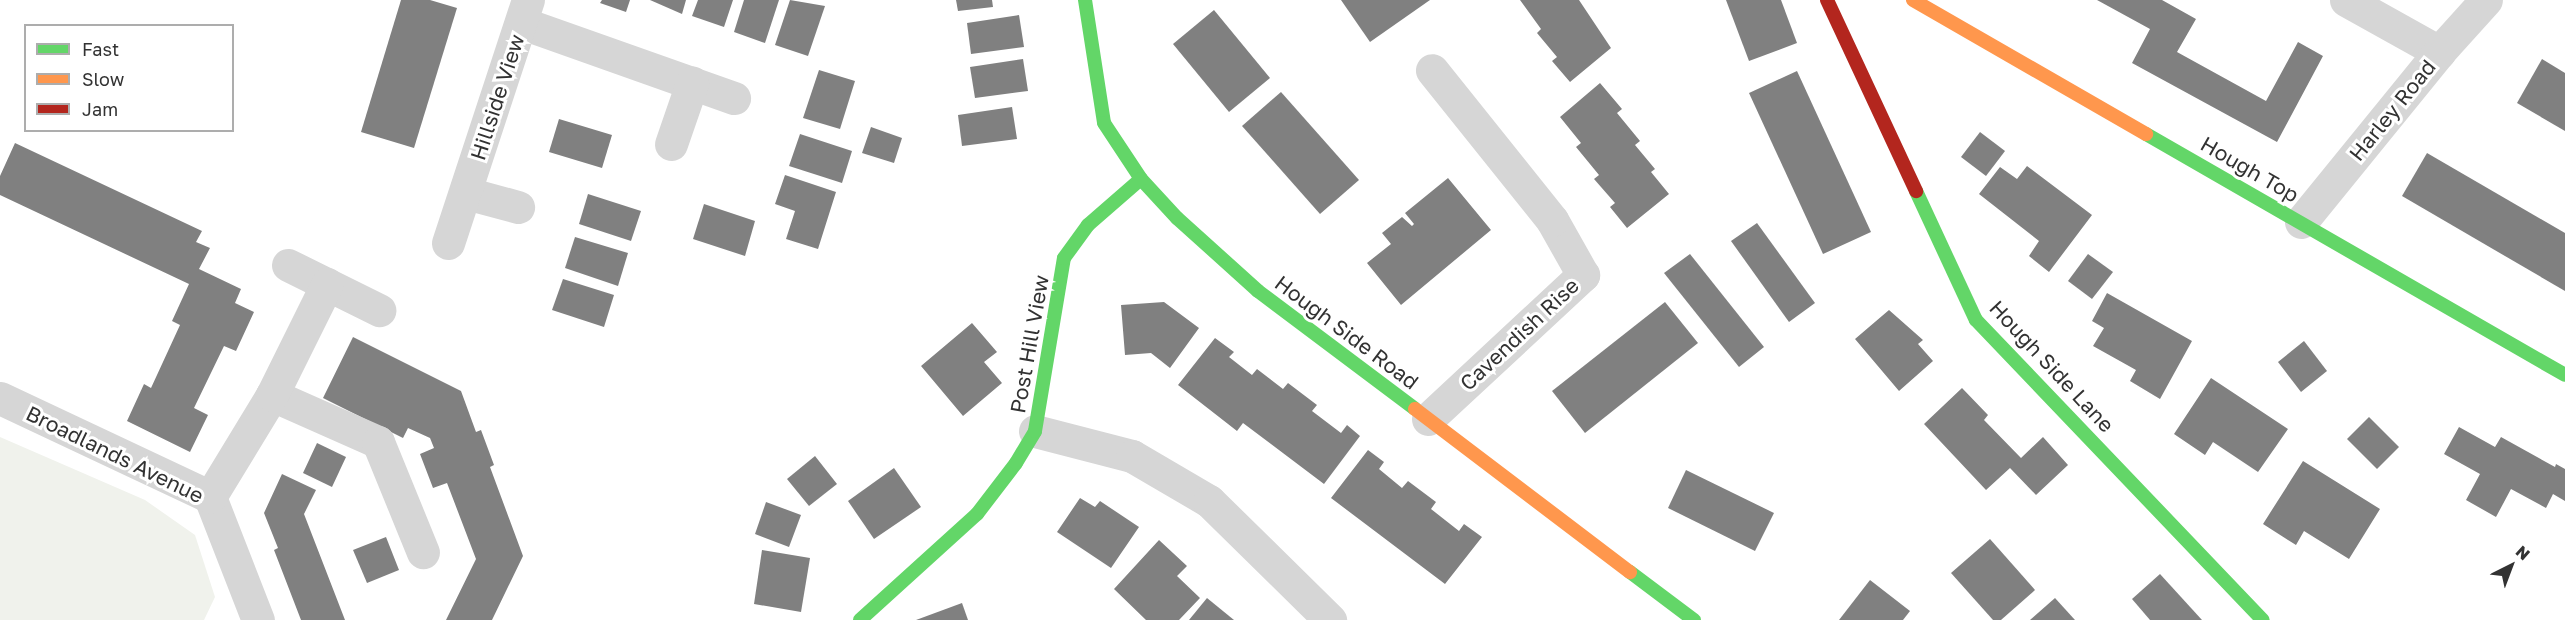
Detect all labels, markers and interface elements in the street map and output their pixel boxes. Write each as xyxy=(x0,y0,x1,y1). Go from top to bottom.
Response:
legend xyxy=(24,24,234,132)
street label: Hillside View xyxy=(465,31,529,163)
text: Fast xyxy=(82,38,119,60)
street label: Harley Road xyxy=(2344,54,2440,166)
text: Slow xyxy=(82,68,124,90)
text: Jam xyxy=(82,98,118,120)
street label: Hough Top xyxy=(2197,131,2303,207)
street label: Hough Side Road xyxy=(1270,270,1424,394)
street label: Post Hill View xyxy=(1004,273,1054,415)
street label: Cavendish Rise xyxy=(1454,273,1584,395)
street label: Hough Side Lane xyxy=(1985,295,2119,437)
street label: Broadlands Avenue xyxy=(22,400,208,508)
north arrow xyxy=(2481,536,2541,596)
text: N xyxy=(2512,541,2534,564)

